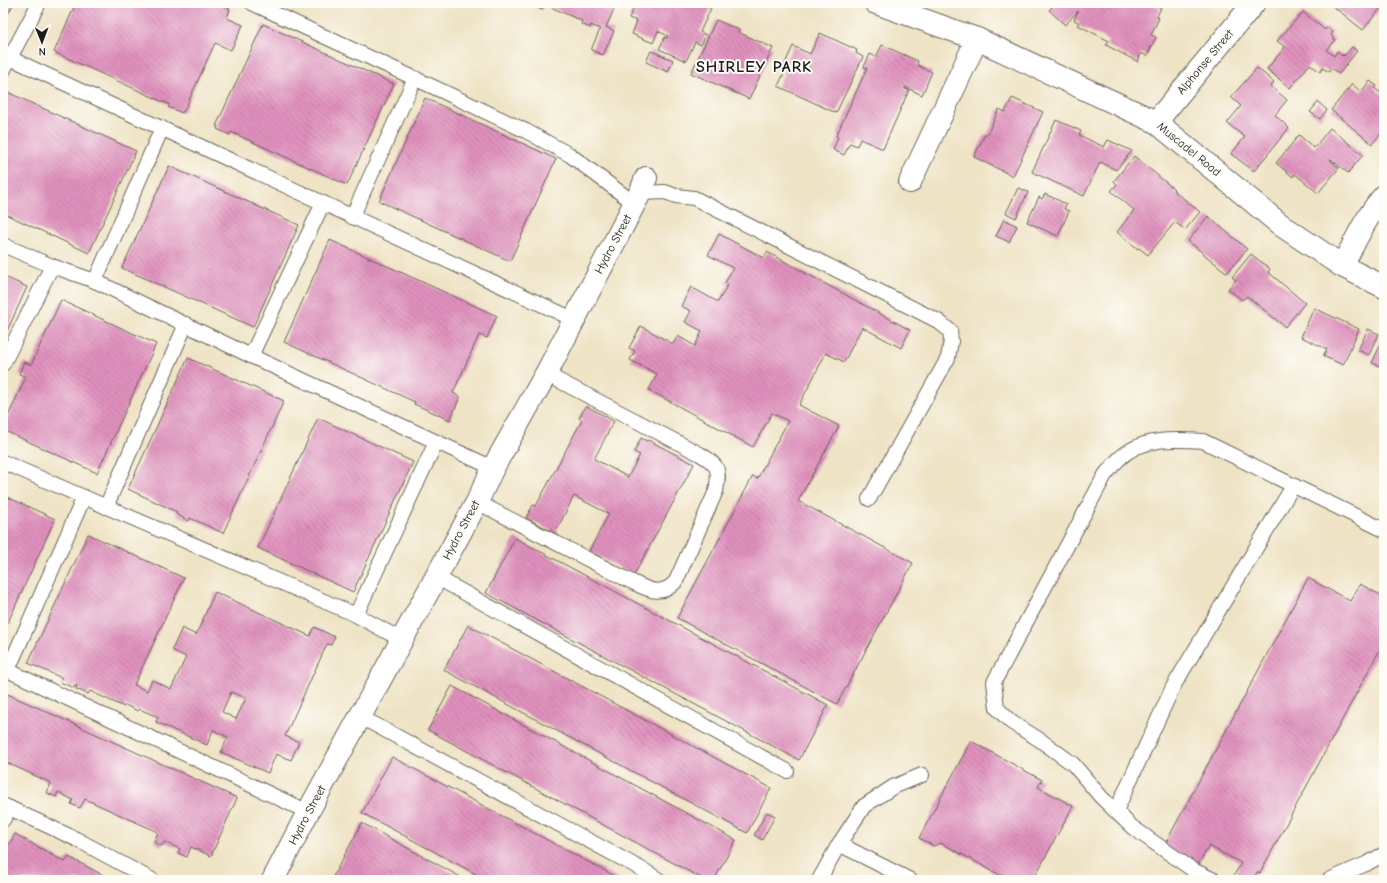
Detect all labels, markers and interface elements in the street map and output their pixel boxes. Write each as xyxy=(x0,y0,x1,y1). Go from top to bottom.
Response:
north arrow xyxy=(22,22,62,62)
street label: Alphonse Street xyxy=(1174,26,1237,97)
text: N xyxy=(38,45,46,58)
district label: SHIRLEY PARK xyxy=(696,58,812,76)
street label: Muscadel Road xyxy=(1154,119,1224,179)
street label: Hydro Street xyxy=(592,211,635,276)
street label: Hydro Street xyxy=(440,497,483,562)
street label: Hydro Street xyxy=(286,782,329,847)

